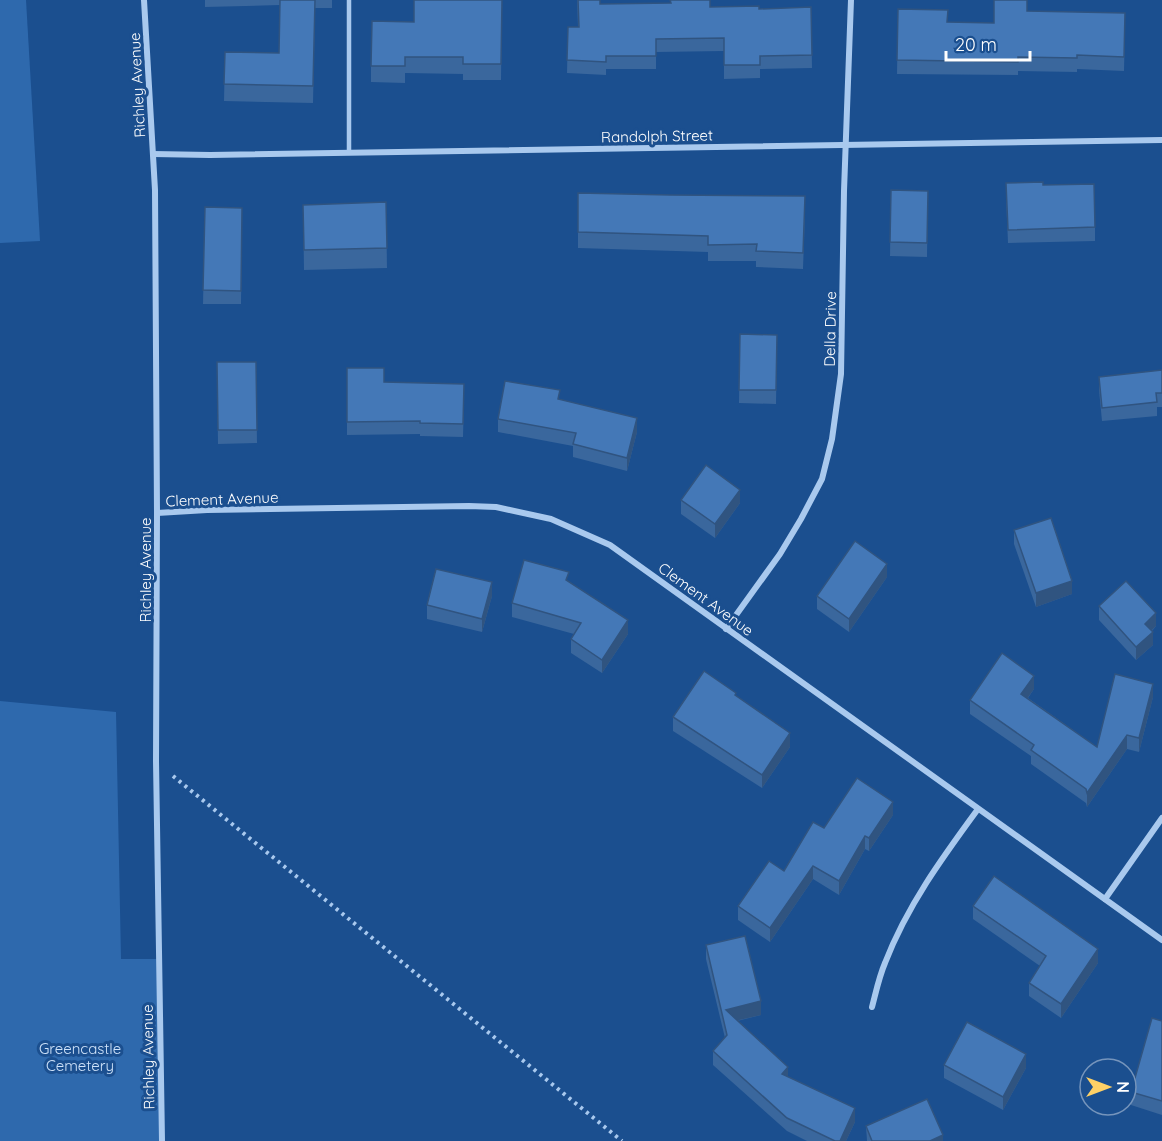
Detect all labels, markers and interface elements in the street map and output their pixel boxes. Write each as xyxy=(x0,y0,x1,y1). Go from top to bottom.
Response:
scale bar xyxy=(946,24,1030,62)
street label: Richley Avenue xyxy=(125,32,149,138)
text: 20 m xyxy=(955,33,997,56)
street label: Randolph Street xyxy=(601,126,713,146)
street label: Della Drive xyxy=(820,291,840,367)
street label: Clement Avenue xyxy=(165,488,279,510)
street label: Richley Avenue xyxy=(136,517,155,623)
street label: Clement Avenue xyxy=(655,558,757,640)
street label: Richley Avenue xyxy=(138,1004,158,1110)
park label: Greencastle Cemetery xyxy=(39,1039,121,1075)
north arrow xyxy=(1078,1057,1138,1117)
text: N xyxy=(1113,1081,1133,1093)

